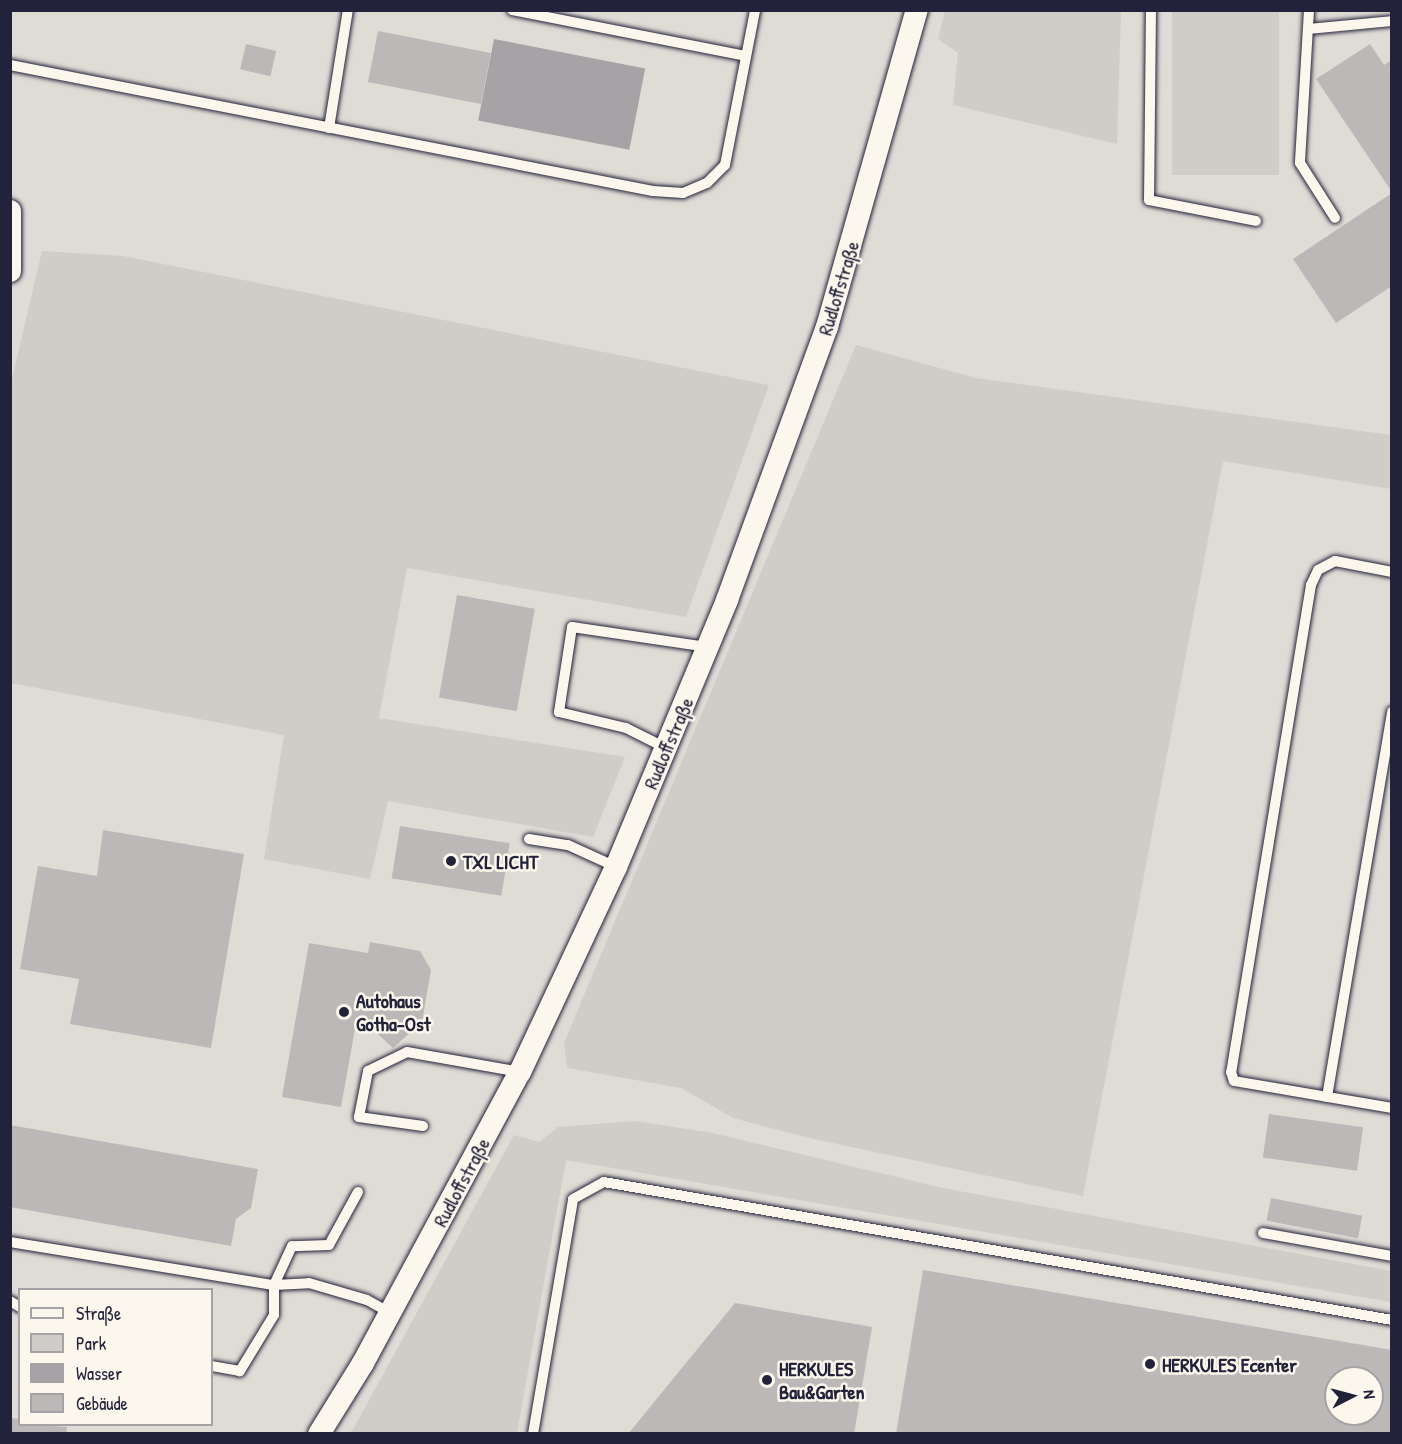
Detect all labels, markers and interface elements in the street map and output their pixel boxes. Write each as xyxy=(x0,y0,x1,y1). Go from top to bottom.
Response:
street label: Rudloffstraße xyxy=(812,238,864,338)
street label: Rudloffstraße xyxy=(638,693,698,793)
place label: TXL LICHT xyxy=(463,849,538,873)
marker: TXL LICHT xyxy=(444,854,458,868)
place label: Autohaus Gotha-Ost xyxy=(356,988,431,1035)
marker: Autohaus Gotha-Ost xyxy=(337,1005,351,1019)
street label: Rudloffstraße xyxy=(428,1133,494,1231)
legend xyxy=(18,1288,213,1426)
text: Straße xyxy=(76,1301,121,1326)
text: Park xyxy=(76,1331,106,1356)
place label: HERKULES Ecenter xyxy=(1162,1352,1297,1376)
place label: HERKULES Bau&Garten xyxy=(779,1356,865,1403)
marker: HERKULES Ecenter xyxy=(1143,1357,1157,1371)
text: Wasser xyxy=(76,1361,122,1386)
north arrow xyxy=(1324,1366,1384,1426)
marker: HERKULES Bau&Garten xyxy=(760,1373,774,1387)
text: N xyxy=(1359,1389,1381,1400)
text: Gebäude xyxy=(76,1391,128,1416)

